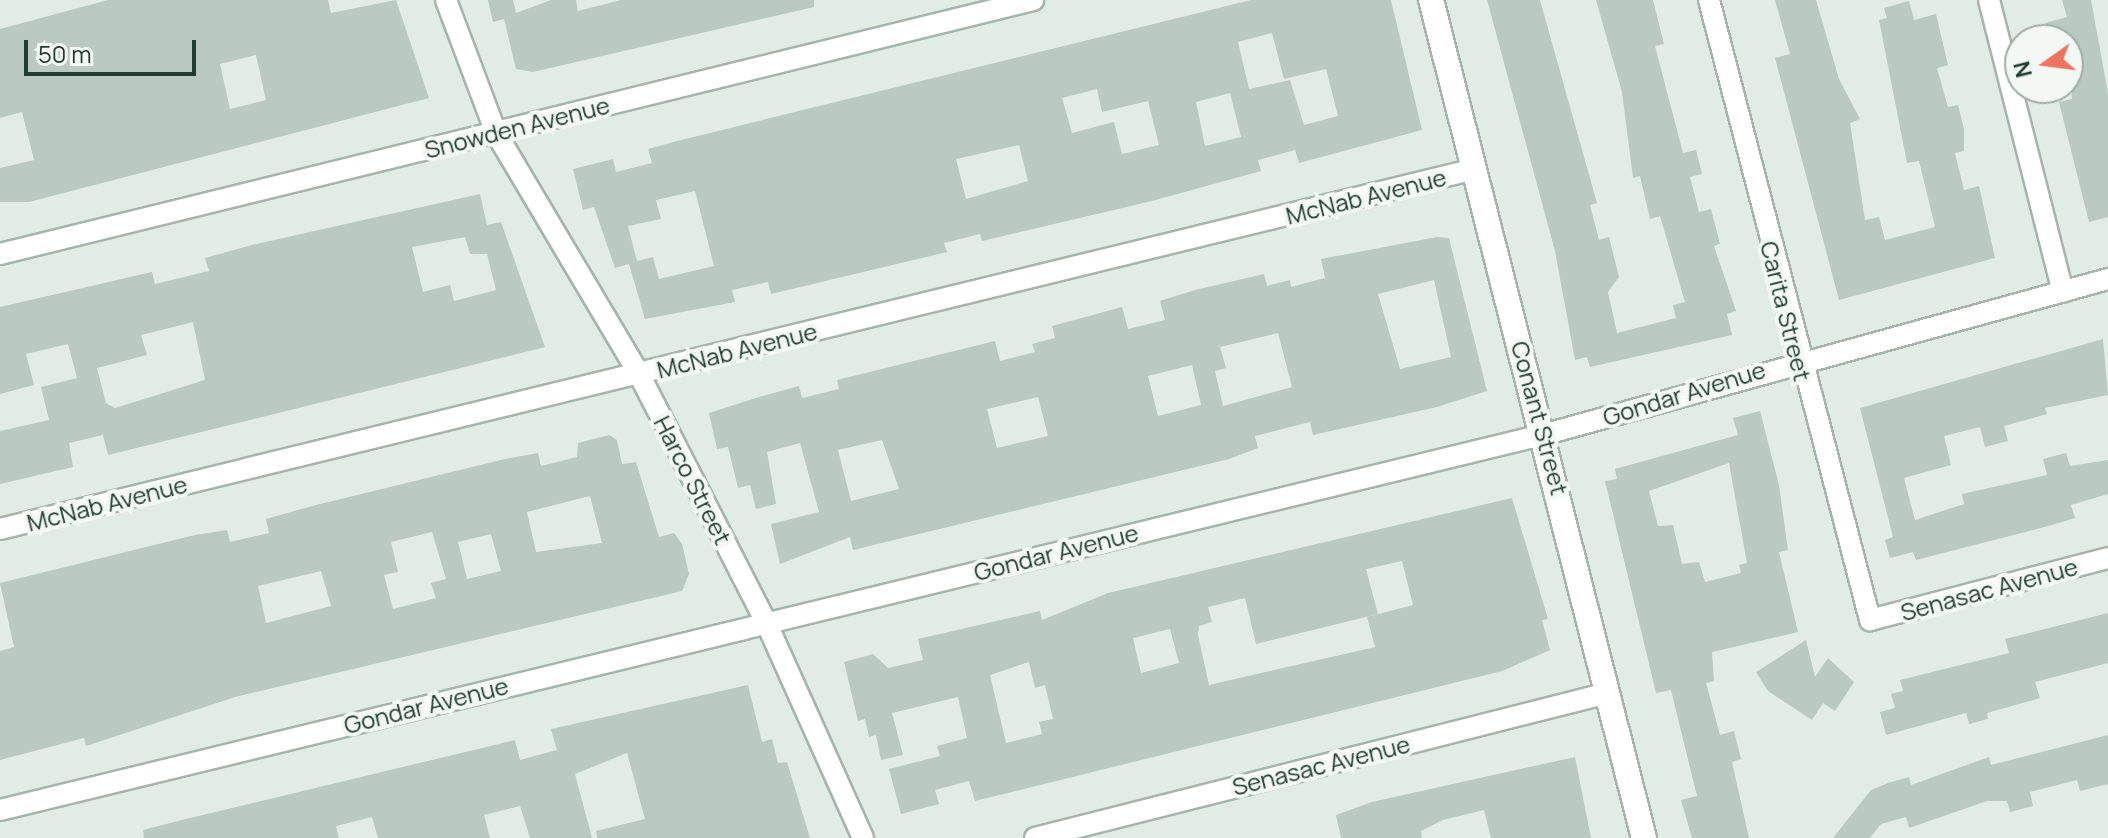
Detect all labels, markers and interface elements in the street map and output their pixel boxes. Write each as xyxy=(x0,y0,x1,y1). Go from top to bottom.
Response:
scale bar xyxy=(28,24,200,74)
north arrow xyxy=(2004,24,2084,104)
text: 50 m xyxy=(38,37,92,70)
text: N xyxy=(2006,58,2039,81)
street label: Snowden Avenue xyxy=(421,90,613,164)
street label: McNab Avenue xyxy=(1283,162,1449,230)
street label: Carita Street xyxy=(1755,238,1817,384)
street label: McNab Avenue xyxy=(654,316,820,384)
street label: Conant Street xyxy=(1506,338,1574,498)
street label: Gondar Avenue xyxy=(1599,355,1769,431)
street label: Harco Street xyxy=(648,411,738,549)
street label: McNab Avenue xyxy=(24,469,190,537)
street label: Gondar Avenue xyxy=(971,518,1141,586)
street label: Senasac Avenue xyxy=(1897,552,2081,626)
street label: Gondar Avenue xyxy=(341,671,511,739)
street label: Senasac Avenue xyxy=(1229,729,1413,801)

